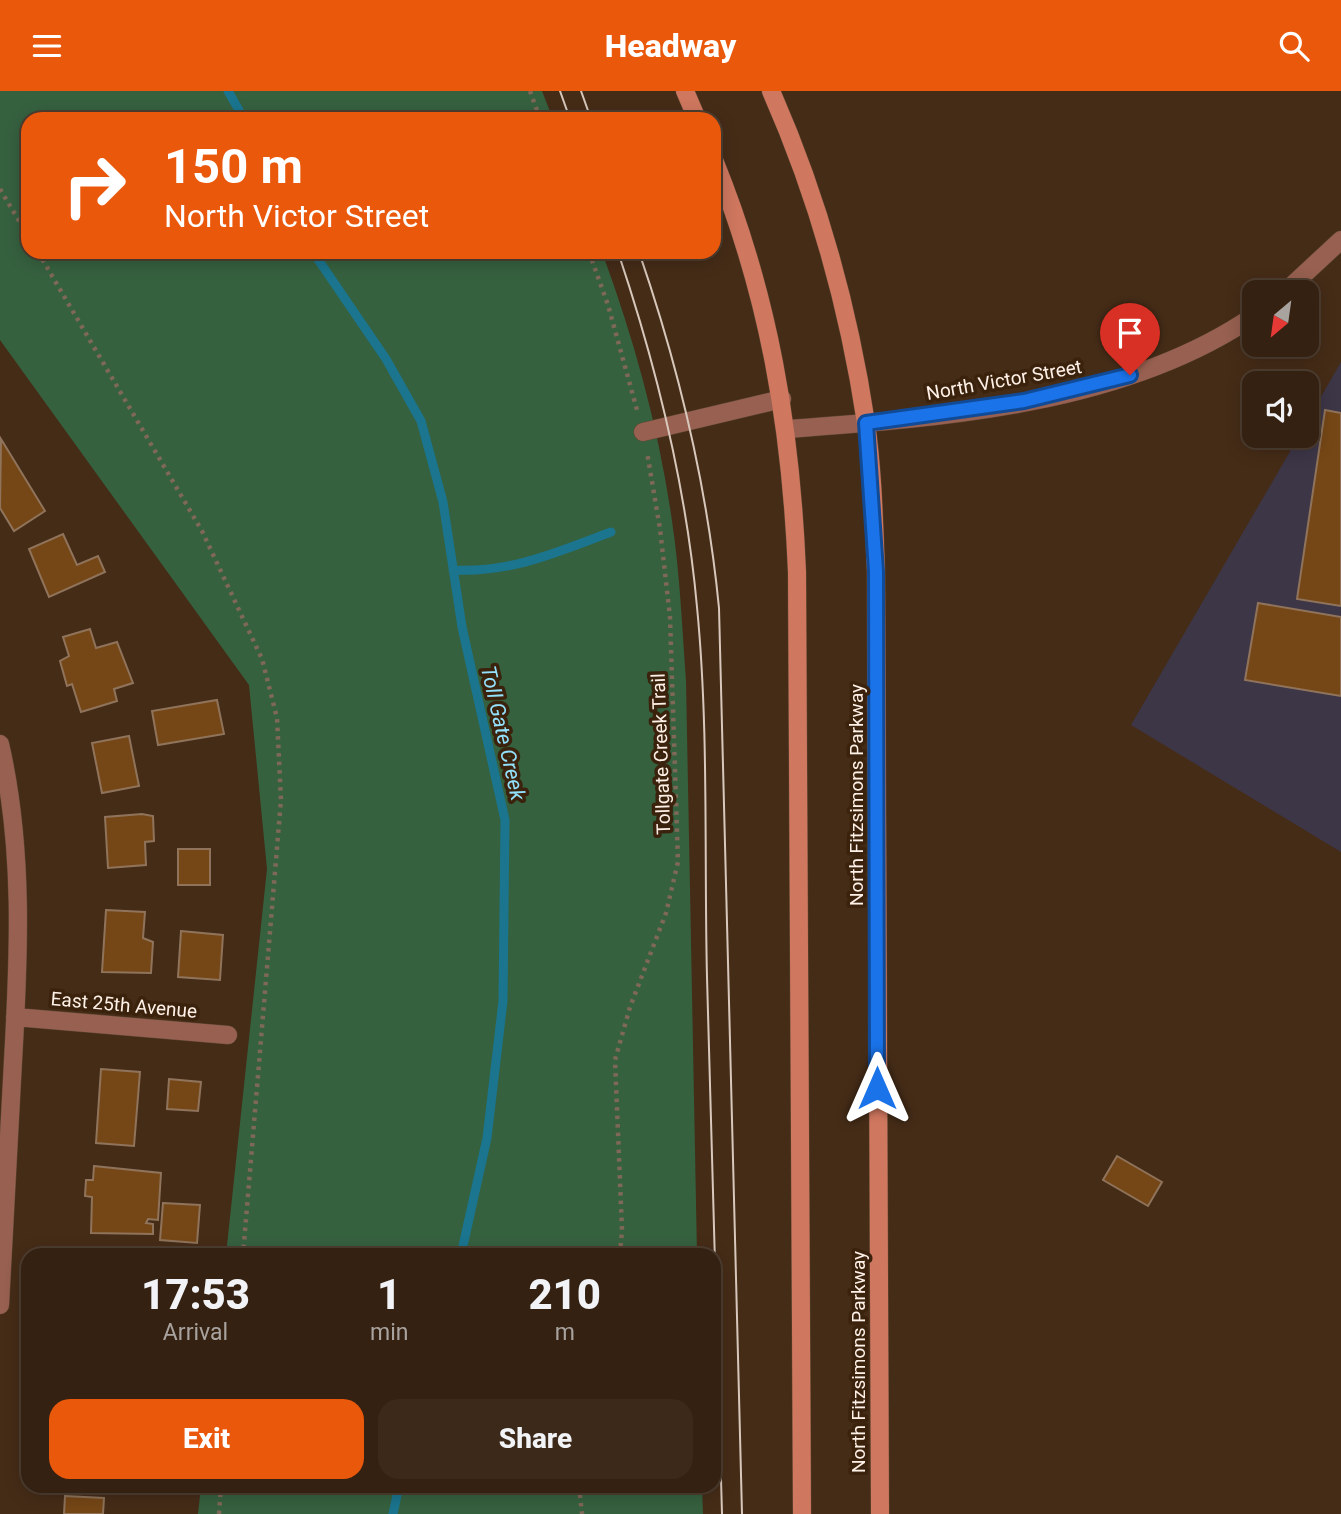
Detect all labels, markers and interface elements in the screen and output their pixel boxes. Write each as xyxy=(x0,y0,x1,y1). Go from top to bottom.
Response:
icon: menu xyxy=(28,27,66,65)
text: Headway xyxy=(605,27,736,65)
icon: search xyxy=(1275,27,1313,65)
text: 150 m xyxy=(164,138,303,195)
icon: right xyxy=(49,140,140,231)
text: North Victor Street xyxy=(164,197,429,235)
north arrow xyxy=(1242,280,1320,357)
map controls xyxy=(1242,280,1319,448)
pin xyxy=(1100,303,1160,375)
icon: arrive xyxy=(1111,314,1149,352)
street label: North Victor Street xyxy=(924,355,1084,405)
button: sound xyxy=(1242,371,1319,448)
water label: Toll Gate Creek xyxy=(476,663,530,803)
street label: Tollgate Creek Trail xyxy=(647,673,675,835)
street label: North Fitzsimons Parkway xyxy=(845,684,868,906)
street label: East 25th Avenue xyxy=(50,987,198,1023)
position arrow xyxy=(840,1051,914,1125)
street label: North Fitzsimons Parkway xyxy=(847,1251,870,1473)
text: 17:53 xyxy=(141,1270,250,1319)
text: 1 xyxy=(377,1270,401,1319)
text: 210 xyxy=(528,1270,601,1319)
text: Arrival xyxy=(163,1319,228,1346)
text: min xyxy=(370,1319,408,1346)
text: m xyxy=(555,1319,575,1346)
button: Exit xyxy=(49,1399,364,1479)
button: Share xyxy=(378,1399,693,1479)

